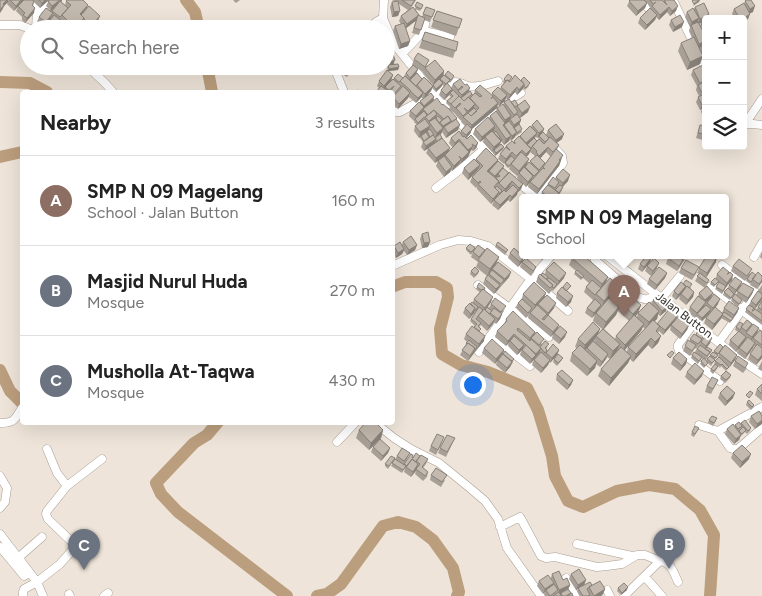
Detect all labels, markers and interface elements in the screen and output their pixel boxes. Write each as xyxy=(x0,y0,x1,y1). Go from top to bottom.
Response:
map controls xyxy=(702,15,747,150)
button: + xyxy=(702,15,747,60)
search box xyxy=(20,20,395,75)
icon: search xyxy=(38,34,66,62)
text: Search here xyxy=(78,36,180,59)
button: − xyxy=(702,60,747,105)
button: layers xyxy=(702,105,747,150)
text: Nearby xyxy=(40,110,111,135)
text: 3 results xyxy=(315,113,375,132)
text: SMP N 09 Magelang xyxy=(87,180,263,203)
text: A xyxy=(50,191,62,210)
text: 160 m xyxy=(332,191,375,210)
popup xyxy=(519,194,729,259)
text: School · Jalan Button xyxy=(87,203,238,222)
text: SMP N 09 Magelang xyxy=(536,206,712,229)
text: School xyxy=(536,229,585,248)
text: Masjid Nurul Huda xyxy=(87,270,248,293)
pin: A xyxy=(608,275,640,316)
text: B xyxy=(51,281,61,300)
text: 270 m xyxy=(330,281,375,300)
street label: Jalan Button xyxy=(653,289,715,341)
text: Mosque xyxy=(87,293,144,312)
text: Musholla At-Taqwa xyxy=(87,360,255,383)
text: C xyxy=(50,371,62,390)
text: 430 m xyxy=(329,371,375,390)
your location xyxy=(460,372,486,398)
text: Mosque xyxy=(87,383,144,402)
pin: B xyxy=(653,528,685,569)
pin: C xyxy=(68,529,100,570)

